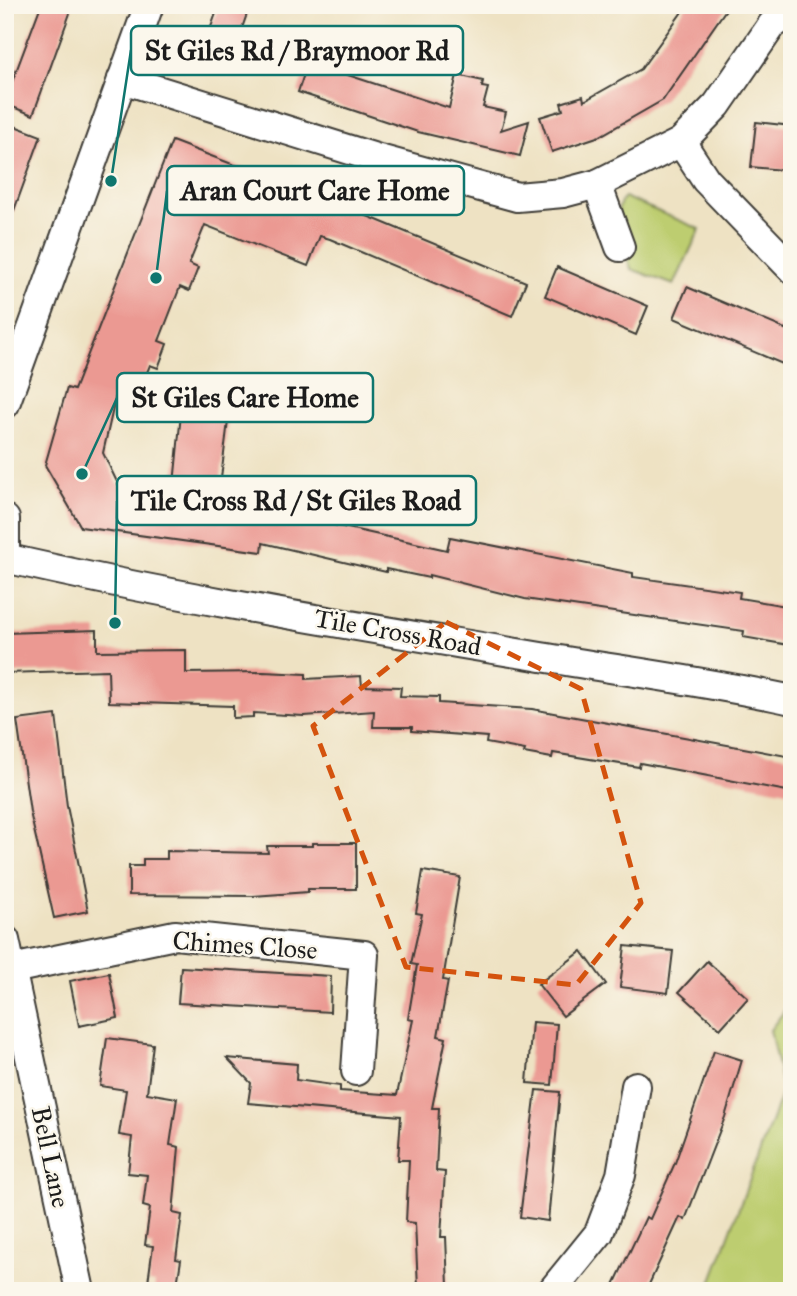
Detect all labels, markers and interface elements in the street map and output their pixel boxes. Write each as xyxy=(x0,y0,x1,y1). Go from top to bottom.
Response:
callout: St Giles Rd / Braymoor Rd xyxy=(131,26,463,75)
text: St Giles Rd / Braymoor Rd xyxy=(145,33,450,68)
callout: Aran Court Care Home xyxy=(167,166,464,215)
text: Aran Court Care Home xyxy=(178,173,450,208)
callout: St Giles Care Home xyxy=(117,373,373,422)
text: St Giles Care Home xyxy=(131,380,359,415)
callout: Tile Cross Rd / St Giles Road xyxy=(117,476,476,525)
text: Tile Cross Rd / St Giles Road xyxy=(131,483,462,518)
street label: Tile Cross Road xyxy=(312,602,484,662)
street label: Chimes Close xyxy=(171,924,319,966)
street label: Bell Lane xyxy=(25,1103,77,1211)

